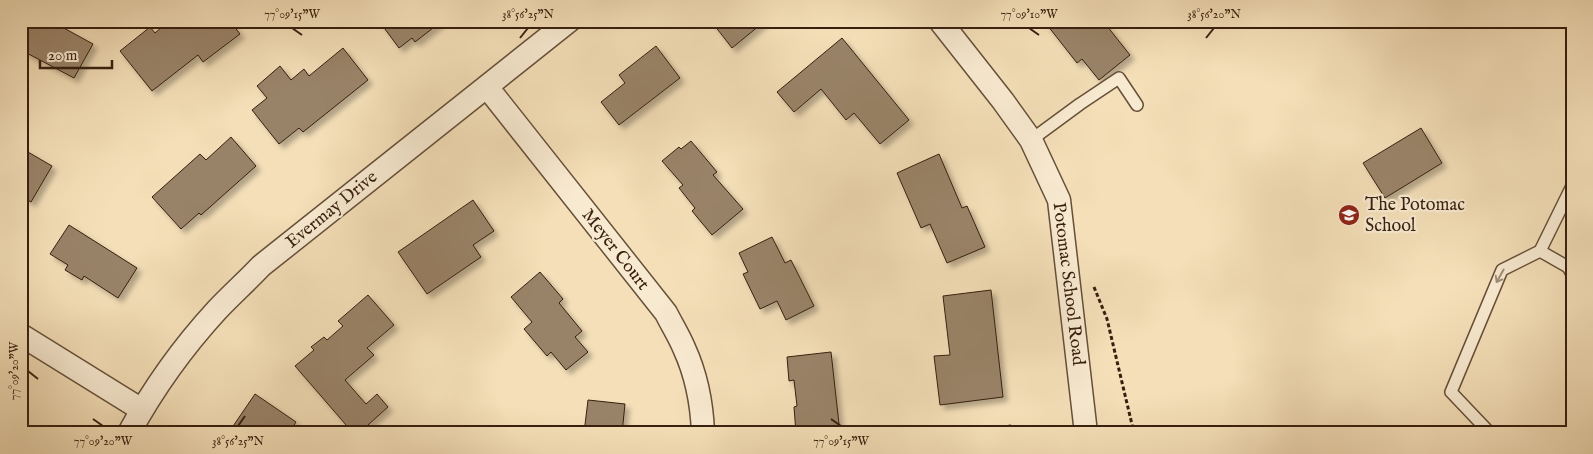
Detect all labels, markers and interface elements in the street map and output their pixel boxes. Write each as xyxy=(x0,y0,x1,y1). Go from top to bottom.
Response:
text: 77°09'15"W xyxy=(264,7,320,22)
text: 38°56'25"N xyxy=(502,7,555,22)
text: 77°09'10"W xyxy=(1000,7,1058,22)
text: 38°56'20"N xyxy=(1187,7,1241,22)
scale bar xyxy=(40,38,112,70)
text: 20 m xyxy=(48,46,78,65)
street label: Evermay Drive xyxy=(282,166,382,254)
place label: The Potomac School xyxy=(1365,194,1465,238)
street label: Potomac School Road xyxy=(1047,201,1089,367)
school or university icon: The Potomac School xyxy=(1337,203,1361,227)
street label: Meyer Court xyxy=(576,205,654,295)
one-way arrow xyxy=(1495,268,1505,282)
text: 77°09'20"W xyxy=(7,341,22,400)
text: 77°09'20"W xyxy=(74,434,133,449)
text: 38°56'25"N xyxy=(212,434,265,449)
text: 77°09'15"W xyxy=(813,434,869,449)

